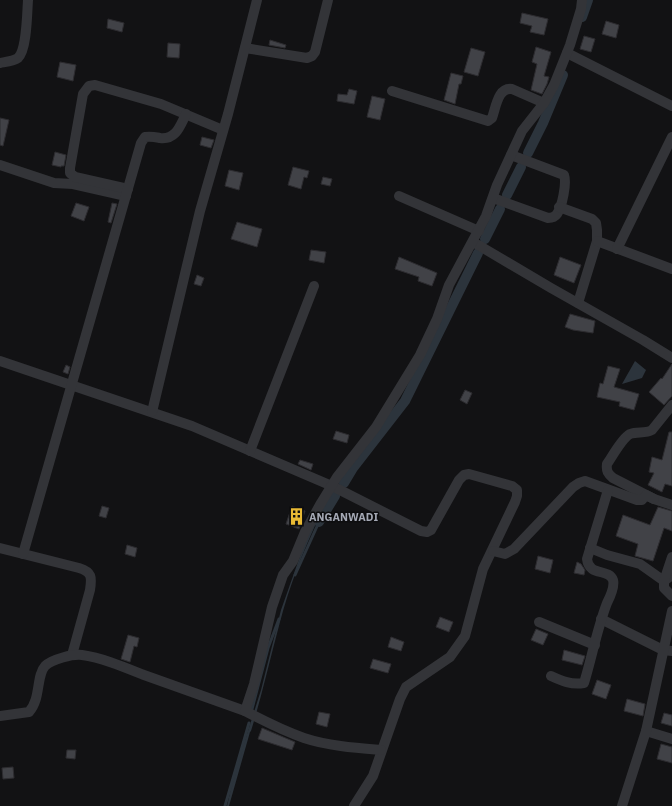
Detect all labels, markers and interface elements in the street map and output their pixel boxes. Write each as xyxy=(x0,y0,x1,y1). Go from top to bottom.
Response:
building icon: ANGANWADI xyxy=(286,507,306,527)
place label: ANGANWADI xyxy=(309,510,379,524)

